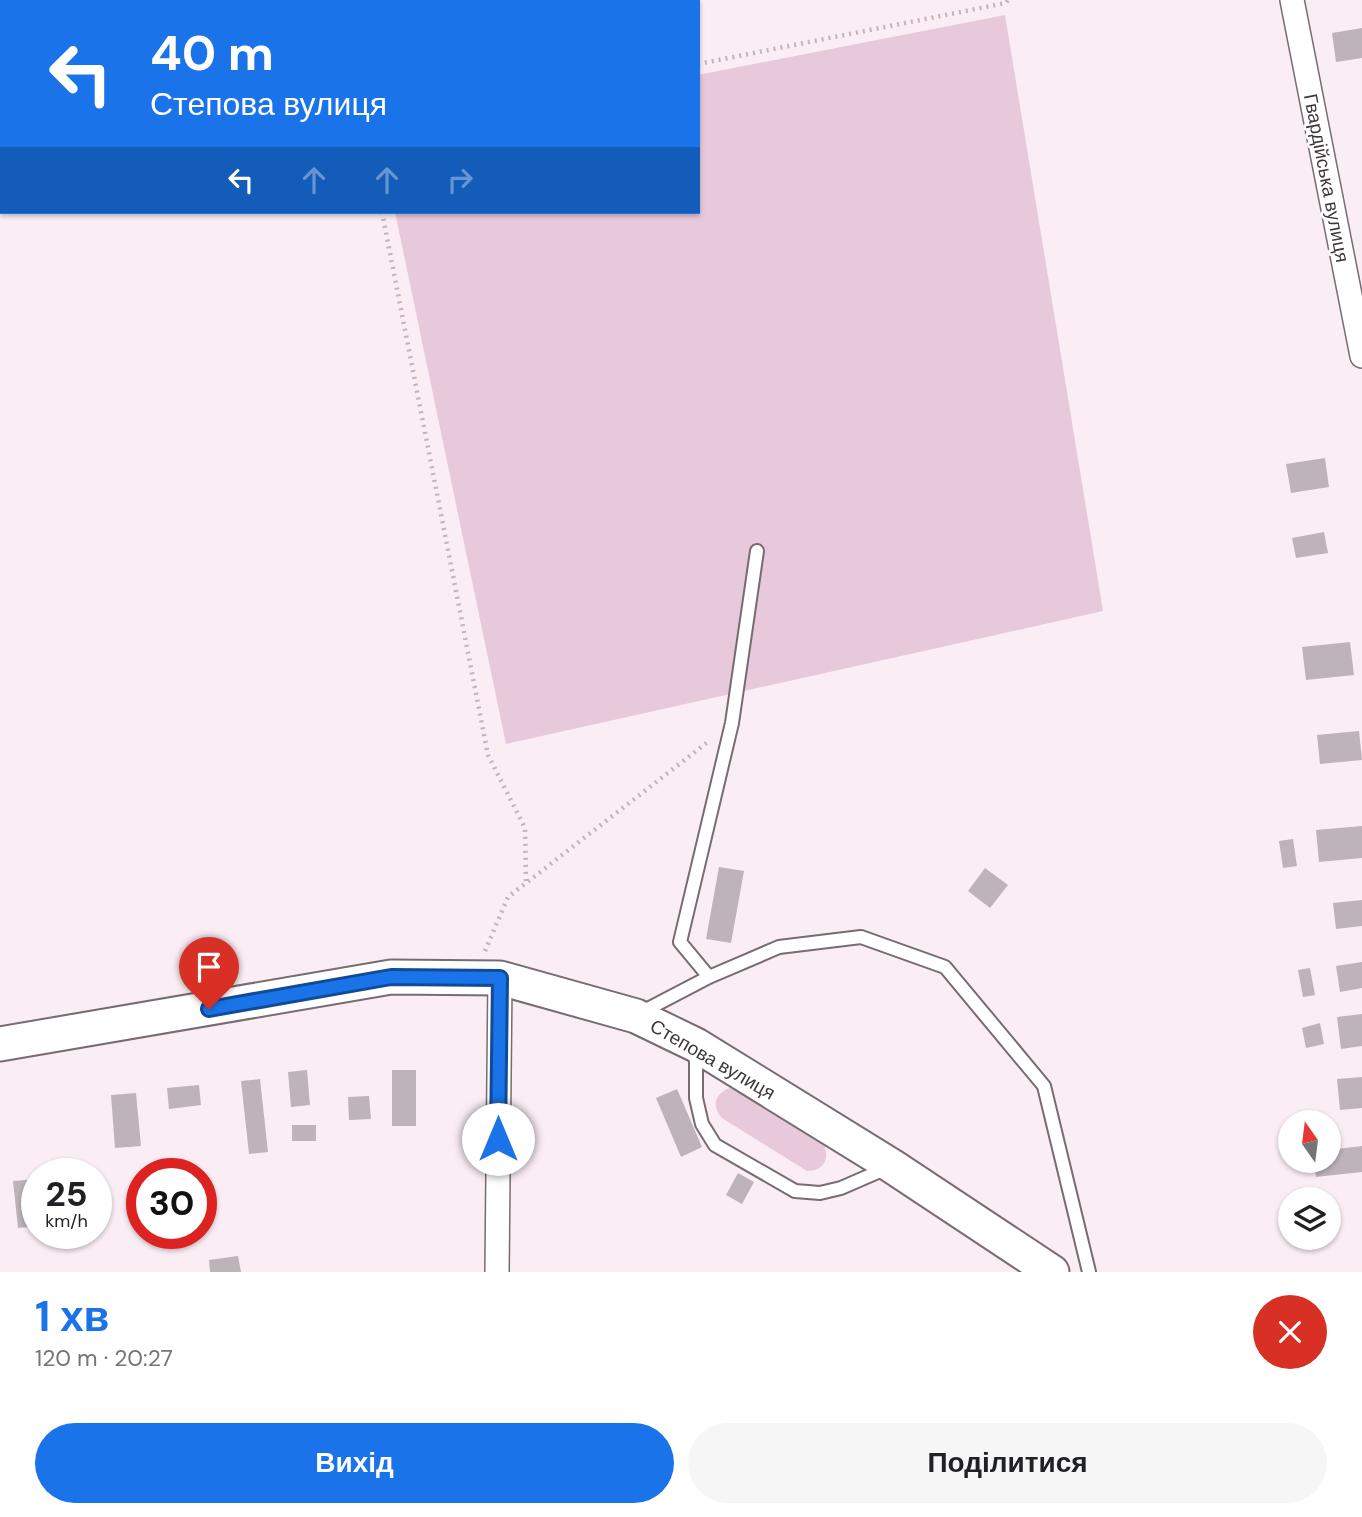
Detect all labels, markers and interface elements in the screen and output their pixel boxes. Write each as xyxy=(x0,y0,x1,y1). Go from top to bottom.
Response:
text: 40 m xyxy=(150,21,274,85)
icon: left xyxy=(35,28,126,119)
text: Степова вулиця xyxy=(150,83,387,125)
street label: Гвардійська вулиця xyxy=(1298,92,1355,264)
icon: left xyxy=(222,161,260,199)
icon: ahead xyxy=(295,161,333,199)
icon: ahead xyxy=(368,161,406,199)
icon: right xyxy=(441,161,479,199)
pin xyxy=(179,937,239,1009)
icon: arrive xyxy=(190,948,228,986)
street label: Степова вулиця xyxy=(646,1013,780,1105)
position arrow xyxy=(461,1102,535,1176)
north arrow xyxy=(1278,1110,1340,1172)
map controls xyxy=(1278,1110,1341,1250)
speed limit sign: 30 xyxy=(126,1158,217,1249)
text: 25 xyxy=(46,1171,87,1217)
button: layers xyxy=(1278,1187,1341,1250)
text: km/h xyxy=(45,1209,88,1233)
text: 1 хв xyxy=(35,1289,109,1344)
button: close xyxy=(1253,1295,1327,1369)
text: 120 m · 20:27 xyxy=(35,1343,173,1373)
button: Вихід xyxy=(35,1423,674,1503)
button: Поділитися xyxy=(688,1423,1327,1503)

